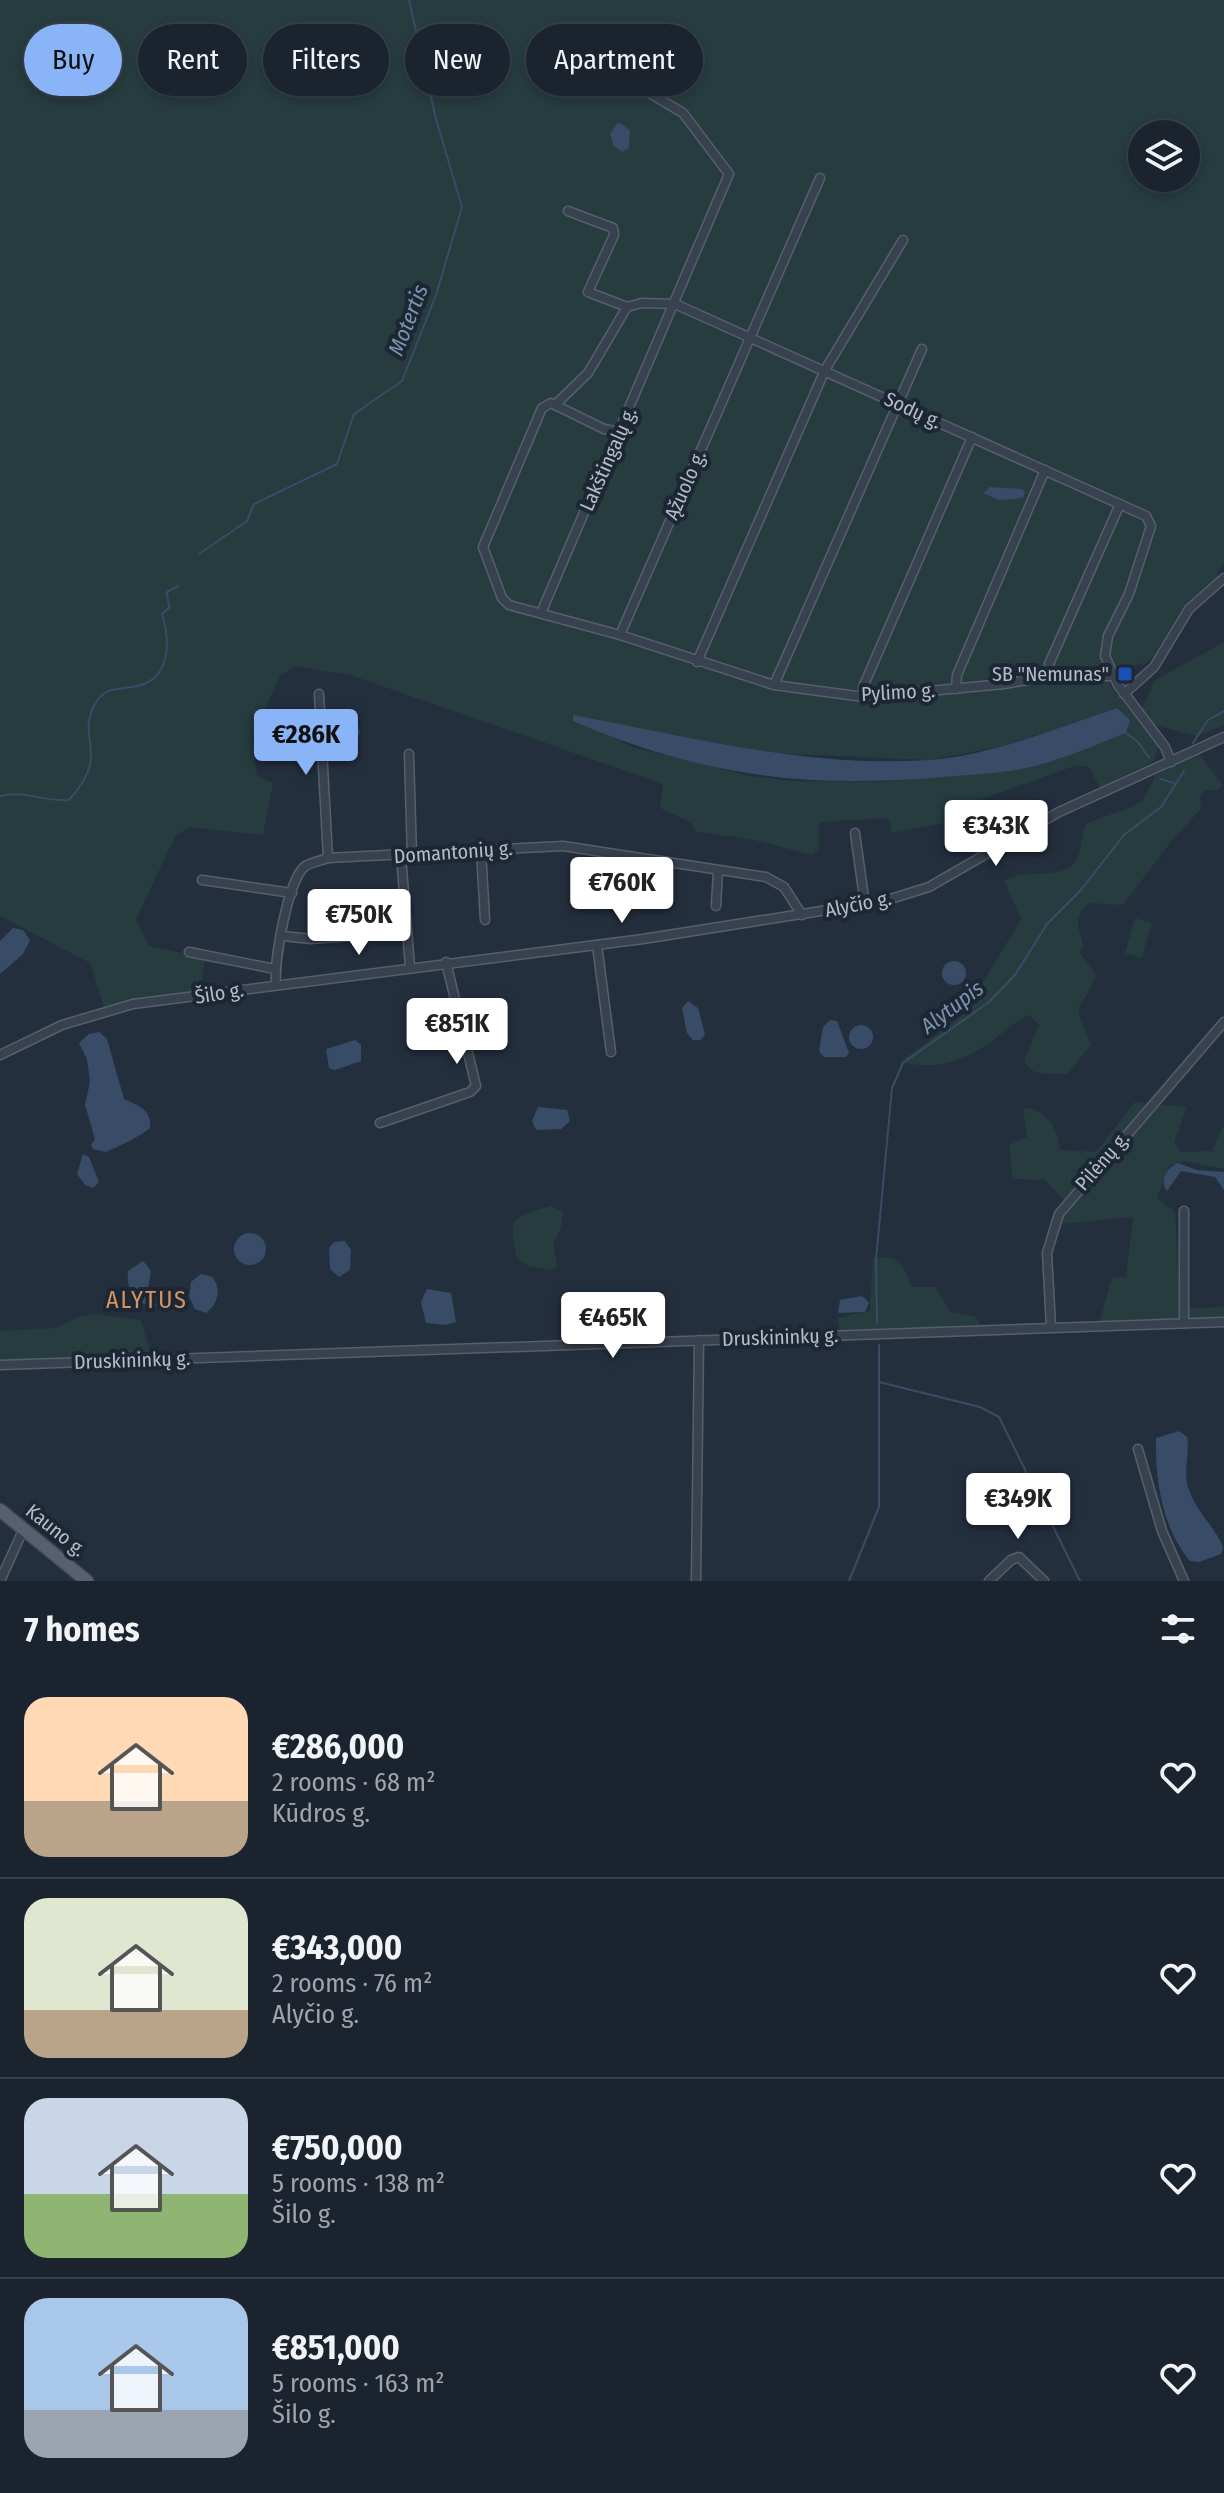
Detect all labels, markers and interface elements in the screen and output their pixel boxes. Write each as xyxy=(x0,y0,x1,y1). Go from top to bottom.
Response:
chip: Buy xyxy=(24,24,122,96)
chip: Rent xyxy=(138,24,247,96)
chip: Filters xyxy=(263,24,389,96)
chip: New xyxy=(405,24,510,96)
chip: Apartment xyxy=(526,24,703,96)
map controls xyxy=(1128,120,1200,192)
button: layers xyxy=(1128,120,1200,192)
water label: Motertis xyxy=(382,281,434,359)
street label: Sodų g. xyxy=(881,386,945,434)
street label: Lakštingalų g. xyxy=(574,403,642,515)
street label: Ąžuolo g. xyxy=(659,447,711,523)
place label: SB "Nemunas" xyxy=(992,662,1109,686)
marker: SB "Nemunas" xyxy=(1116,665,1134,683)
street label: Pylimo g. xyxy=(860,678,936,706)
pin: €286K xyxy=(250,709,362,777)
text: €286K xyxy=(272,719,340,750)
pin: €343K xyxy=(940,800,1052,868)
text: €343K xyxy=(963,810,1029,841)
street label: Domantonių g. xyxy=(393,836,513,868)
pin: €760K xyxy=(566,857,678,925)
text: €760K xyxy=(588,867,656,898)
street label: Alyčio g. xyxy=(823,886,893,922)
pin: €750K xyxy=(303,889,415,957)
text: €750K xyxy=(326,899,392,930)
water label: Alytupis xyxy=(914,975,989,1040)
street label: Šilo g. xyxy=(193,977,245,1009)
pin: €851K xyxy=(401,998,513,1066)
text: €851K xyxy=(425,1008,489,1039)
street label: Pilėnų g. xyxy=(1070,1127,1134,1195)
district label: ALYTUS xyxy=(106,1286,188,1314)
pin: €465K xyxy=(557,1292,669,1360)
text: €465K xyxy=(579,1302,647,1333)
street label: Druskininkų g. xyxy=(722,1323,838,1351)
street label: Druskininkų g. xyxy=(74,1346,190,1374)
pin: €349K xyxy=(962,1473,1074,1541)
text: €349K xyxy=(984,1483,1052,1514)
street label: Kauno g. xyxy=(21,1499,91,1561)
icon: filters xyxy=(1156,1607,1200,1651)
text: 7 homes xyxy=(24,1609,140,1650)
text: €286,000 xyxy=(272,1726,404,1767)
icon: home xyxy=(88,1729,184,1825)
icon: heart xyxy=(1156,1755,1200,1799)
text: 2 rooms · 68 m² xyxy=(272,1767,435,1798)
text: Kūdros g. xyxy=(272,1798,370,1829)
text: €343,000 xyxy=(272,1927,402,1968)
icon: home xyxy=(88,1930,184,2026)
icon: heart xyxy=(1156,1956,1200,2000)
text: 2 rooms · 76 m² xyxy=(272,1968,432,1999)
text: Alyčio g. xyxy=(272,1999,359,2030)
text: €750,000 xyxy=(272,2127,403,2168)
icon: home xyxy=(88,2130,184,2226)
icon: heart xyxy=(1156,2156,1200,2200)
text: 5 rooms · 138 m² xyxy=(272,2168,445,2199)
text: Šilo g. xyxy=(272,2199,336,2230)
text: €851,000 xyxy=(272,2327,400,2368)
icon: home xyxy=(88,2330,184,2426)
icon: heart xyxy=(1156,2356,1200,2400)
text: 5 rooms · 163 m² xyxy=(272,2368,445,2399)
text: Šilo g. xyxy=(272,2399,336,2430)

